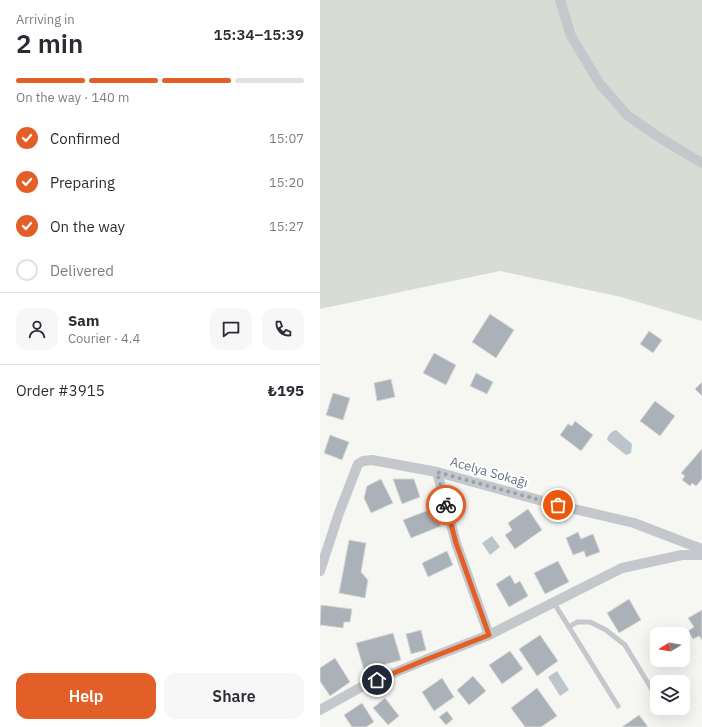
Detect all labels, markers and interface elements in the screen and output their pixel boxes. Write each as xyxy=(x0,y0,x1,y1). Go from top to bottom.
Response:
text: Arriving in xyxy=(16,11,75,28)
text: 15:34–15:39 xyxy=(214,25,304,44)
text: 2 min xyxy=(16,26,83,60)
text: On the way · 140 m xyxy=(16,89,129,106)
icon: check xyxy=(16,127,38,149)
text: Confirmed xyxy=(50,129,120,148)
text: 15:07 xyxy=(269,130,304,147)
icon: check xyxy=(16,171,38,193)
text: Preparing xyxy=(50,173,115,192)
text: 15:20 xyxy=(269,174,304,191)
icon: check xyxy=(16,215,38,237)
text: On the way xyxy=(50,217,125,236)
text: 15:27 xyxy=(269,218,304,235)
text: Delivered xyxy=(50,261,114,280)
button: person xyxy=(16,308,58,350)
button: chat xyxy=(210,308,252,350)
button: phone xyxy=(262,308,304,350)
text: Sam xyxy=(68,311,99,330)
text: Courier · 4.4 xyxy=(68,330,140,347)
text: Order #3915 xyxy=(16,381,105,400)
text: ₺195 xyxy=(268,381,304,400)
street label: Acelya Sokağı xyxy=(448,453,530,491)
courier xyxy=(426,485,466,525)
pin xyxy=(541,488,575,522)
icon: bike xyxy=(435,494,457,516)
icon: bag xyxy=(547,494,569,516)
north arrow xyxy=(650,627,690,667)
map controls xyxy=(650,627,690,715)
pin xyxy=(360,663,394,697)
icon: home xyxy=(366,669,388,691)
button: Help xyxy=(16,673,156,719)
button: Share xyxy=(164,673,304,719)
button: layers xyxy=(650,675,690,715)

